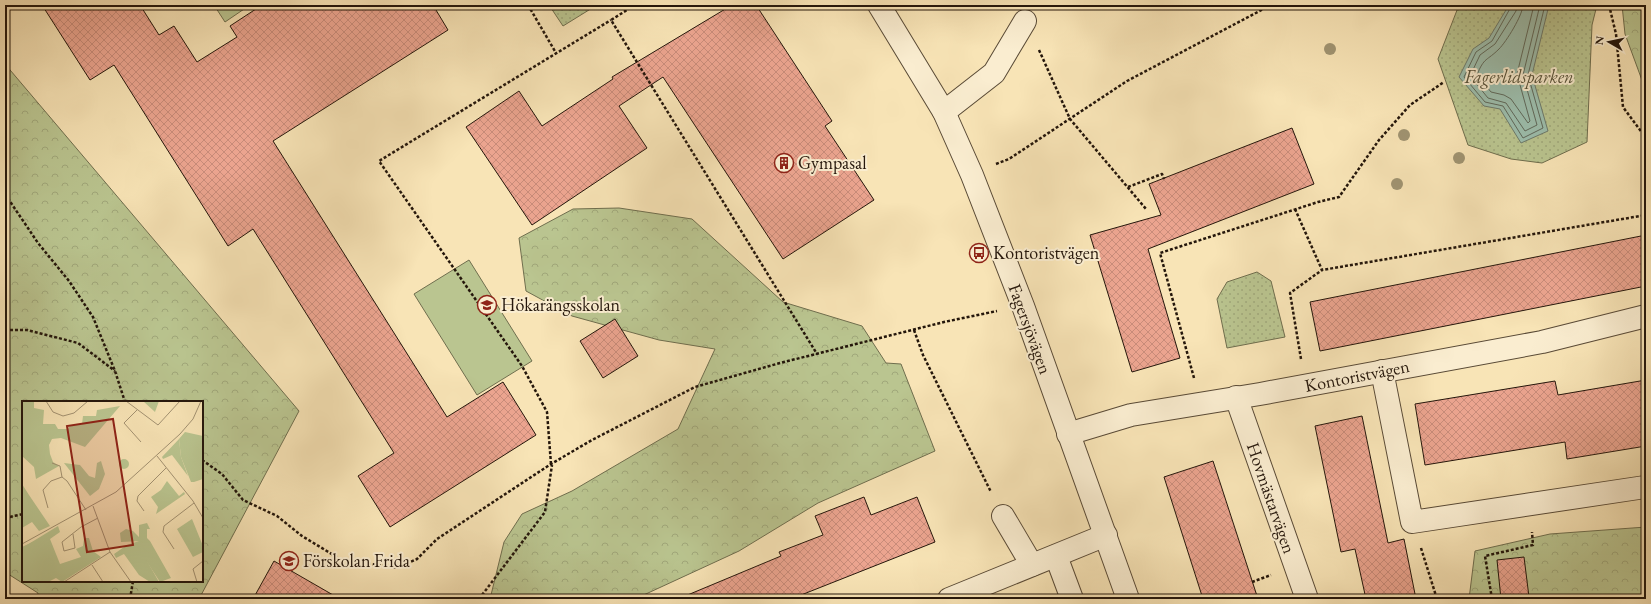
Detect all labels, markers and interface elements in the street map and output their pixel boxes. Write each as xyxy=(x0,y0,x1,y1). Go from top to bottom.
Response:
north arrow xyxy=(1589,22,1629,62)
text: N xyxy=(1592,35,1607,46)
park label: Fagerlidsparken xyxy=(1463,65,1574,89)
place label: Gympasal xyxy=(798,151,867,174)
building icon: Gympasal xyxy=(773,152,795,174)
place label: Kontoristvägen xyxy=(993,241,1100,264)
bus stop icon: Kontoristvägen xyxy=(968,242,990,264)
street label: Fagersjövägen xyxy=(1004,281,1058,378)
place label: Hökarängsskolan xyxy=(501,293,621,316)
school or university icon: Hökarängsskolan xyxy=(476,294,498,316)
street label: Kontoristvägen xyxy=(1303,354,1412,397)
inset map xyxy=(22,401,203,582)
street label: Hovmästarvägen xyxy=(1242,439,1301,557)
place label: Förskolan Frida xyxy=(303,549,411,572)
school or university icon: Förskolan Frida xyxy=(278,550,300,572)

